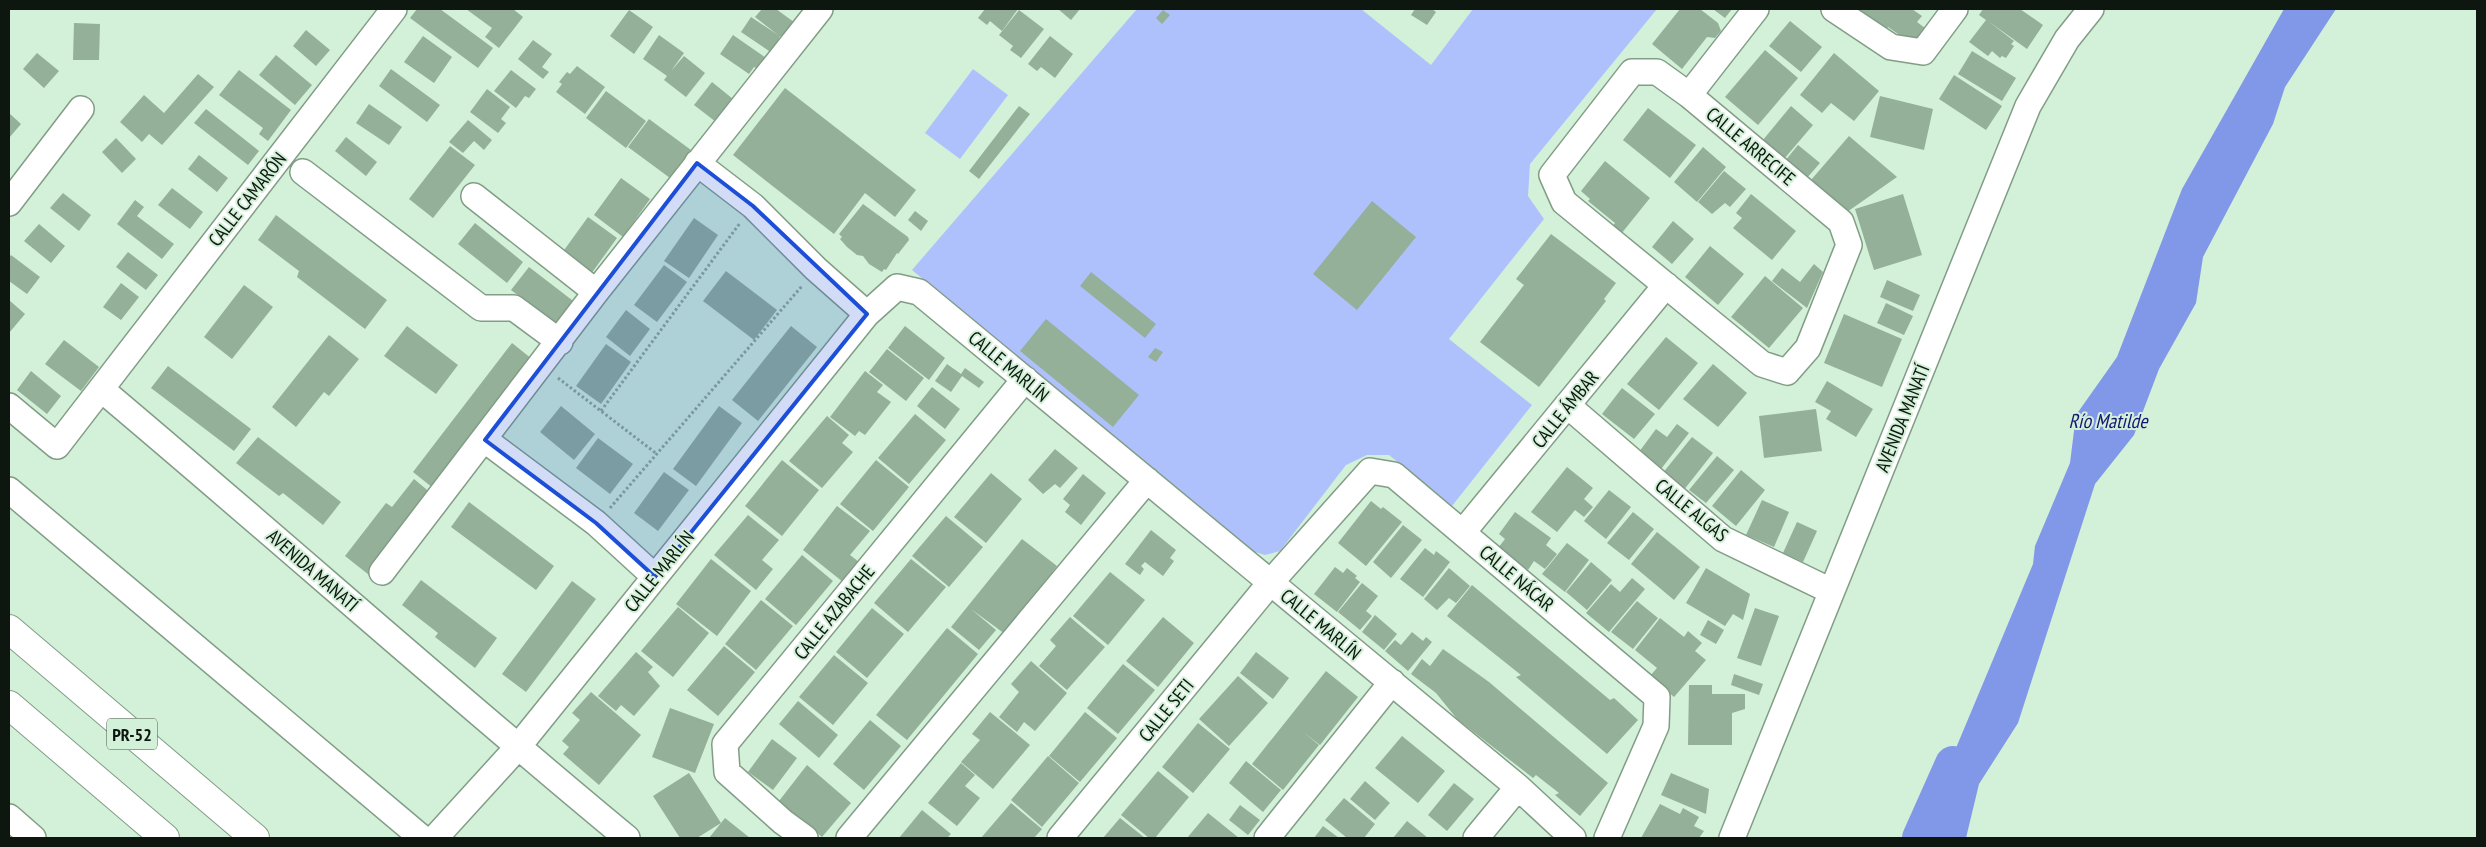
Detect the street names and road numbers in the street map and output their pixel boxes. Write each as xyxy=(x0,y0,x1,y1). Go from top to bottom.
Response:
street label: CALLE ARRECIFE xyxy=(1701,102,1801,190)
street label: CALLE CAMARÓN xyxy=(203,147,291,251)
street label: CALLE MARLÍN xyxy=(964,325,1054,407)
street label: AVENIDA MANATÍ xyxy=(1870,360,1935,475)
street label: CALLE ÁMBAR xyxy=(1526,365,1604,453)
street label: CALLE ALGAS xyxy=(1651,473,1733,547)
street label: AVENIDA MANATÍ xyxy=(262,524,364,617)
street label: CALLE MARLÍN xyxy=(619,525,699,617)
street label: CALLE NÁCAR xyxy=(1475,540,1559,616)
street label: CALLE AZABACHE xyxy=(788,560,880,664)
street label: CALLE MARLÍN xyxy=(1276,583,1366,665)
street label: CALLE SETI xyxy=(1133,674,1199,746)
road number: PR-52 xyxy=(107,719,157,750)

